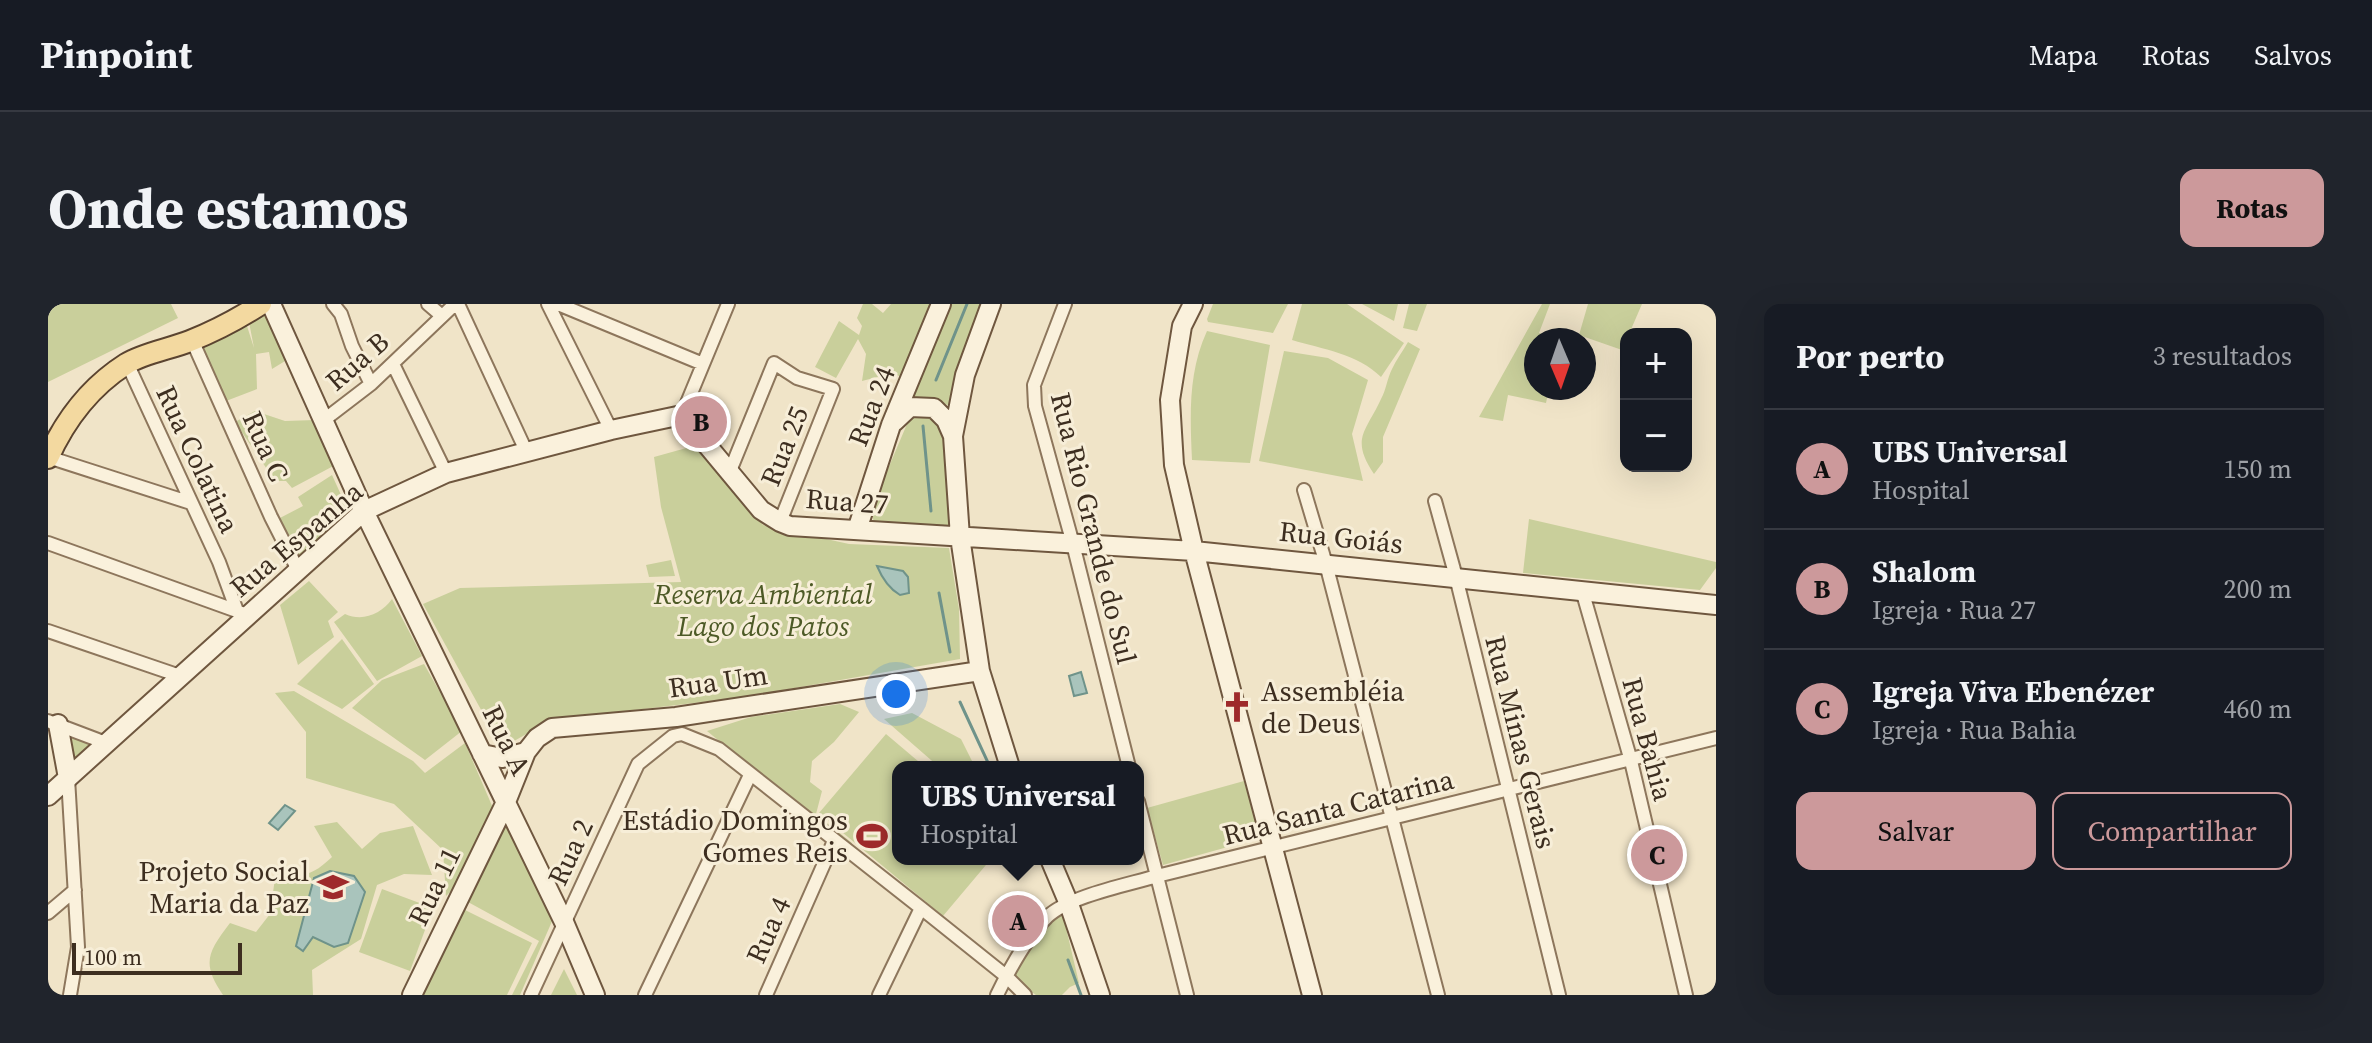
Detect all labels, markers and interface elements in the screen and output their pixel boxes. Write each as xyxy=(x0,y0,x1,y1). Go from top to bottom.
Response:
text: Pinpoint xyxy=(40,29,192,81)
text: Mapa xyxy=(2029,36,2098,74)
text: Rotas xyxy=(2142,36,2210,74)
text: Salvos xyxy=(2254,36,2332,74)
button: Rotas xyxy=(2180,169,2324,247)
text: Onde estamos xyxy=(48,170,409,247)
street label: Rua B xyxy=(317,323,397,399)
north arrow xyxy=(1524,328,1596,400)
map controls xyxy=(1620,328,1692,472)
button: + xyxy=(1620,328,1692,400)
text: Por perto xyxy=(1796,333,1944,379)
text: 3 resultados xyxy=(2153,338,2292,374)
street label: Rua 24 xyxy=(838,360,904,452)
street label: Rua Colatina xyxy=(147,379,249,540)
street label: Rua Rio Grande do Sul xyxy=(1042,388,1146,668)
pin: B xyxy=(675,392,727,452)
street label: Rua 25 xyxy=(751,400,817,492)
button: − xyxy=(1620,400,1692,472)
street label: Rua C xyxy=(234,405,298,487)
text: UBS Universal xyxy=(1872,431,2068,472)
text: A xyxy=(1813,451,1831,487)
text: 150 m xyxy=(2224,451,2292,487)
street label: Rua Espanha xyxy=(222,472,371,606)
text: Hospital xyxy=(1872,472,1970,508)
street label: Rua 27 xyxy=(804,479,890,523)
street label: Rua Goiás xyxy=(1277,512,1405,562)
text: Shalom xyxy=(1872,551,1976,592)
text: B xyxy=(1814,571,1830,607)
text: 200 m xyxy=(2224,571,2292,607)
park label: Reserva Ambiental Lago dos Patos xyxy=(653,575,872,645)
text: Igreja · Rua 27 xyxy=(1872,592,2036,628)
street label: Rua Minas Gerais xyxy=(1476,632,1566,852)
street label: Rua Um xyxy=(666,655,770,707)
text: Igreja Viva Ebenézer xyxy=(1872,671,2154,712)
place label: Assembléia de Deus xyxy=(1261,672,1405,742)
street label: Rua Bahia xyxy=(1613,673,1683,806)
your location xyxy=(876,674,916,714)
church icon: Assembléia de Deus xyxy=(1220,690,1254,724)
text: C xyxy=(1814,691,1830,727)
text: 460 m xyxy=(2224,691,2292,727)
street label: Rua A xyxy=(474,699,540,782)
text: Igreja · Rua Bahia xyxy=(1872,712,2076,748)
street label: Rua Santa Catarina xyxy=(1219,760,1458,854)
popup xyxy=(892,761,1144,865)
text: UBS Universal xyxy=(920,775,1116,816)
button: Salvar xyxy=(1796,792,2036,870)
button: Compartilhar xyxy=(2052,792,2292,870)
place label: Estádio Domingos Gomes Reis xyxy=(622,801,848,871)
street label: Rua 2 xyxy=(538,813,602,891)
text: Hospital xyxy=(920,816,1018,852)
sports icon: Estádio Domingos Gomes Reis xyxy=(855,819,889,853)
pin: C xyxy=(1631,825,1683,885)
street label: Rua 11 xyxy=(399,840,469,932)
place label: Projeto Social Maria da Paz xyxy=(139,852,309,922)
school or university icon: Projeto Social Maria da Paz xyxy=(316,870,350,904)
street label: Rua 4 xyxy=(737,891,799,969)
pin: A xyxy=(992,891,1044,951)
scale bar xyxy=(72,939,242,975)
text: 100 m xyxy=(84,942,142,972)

